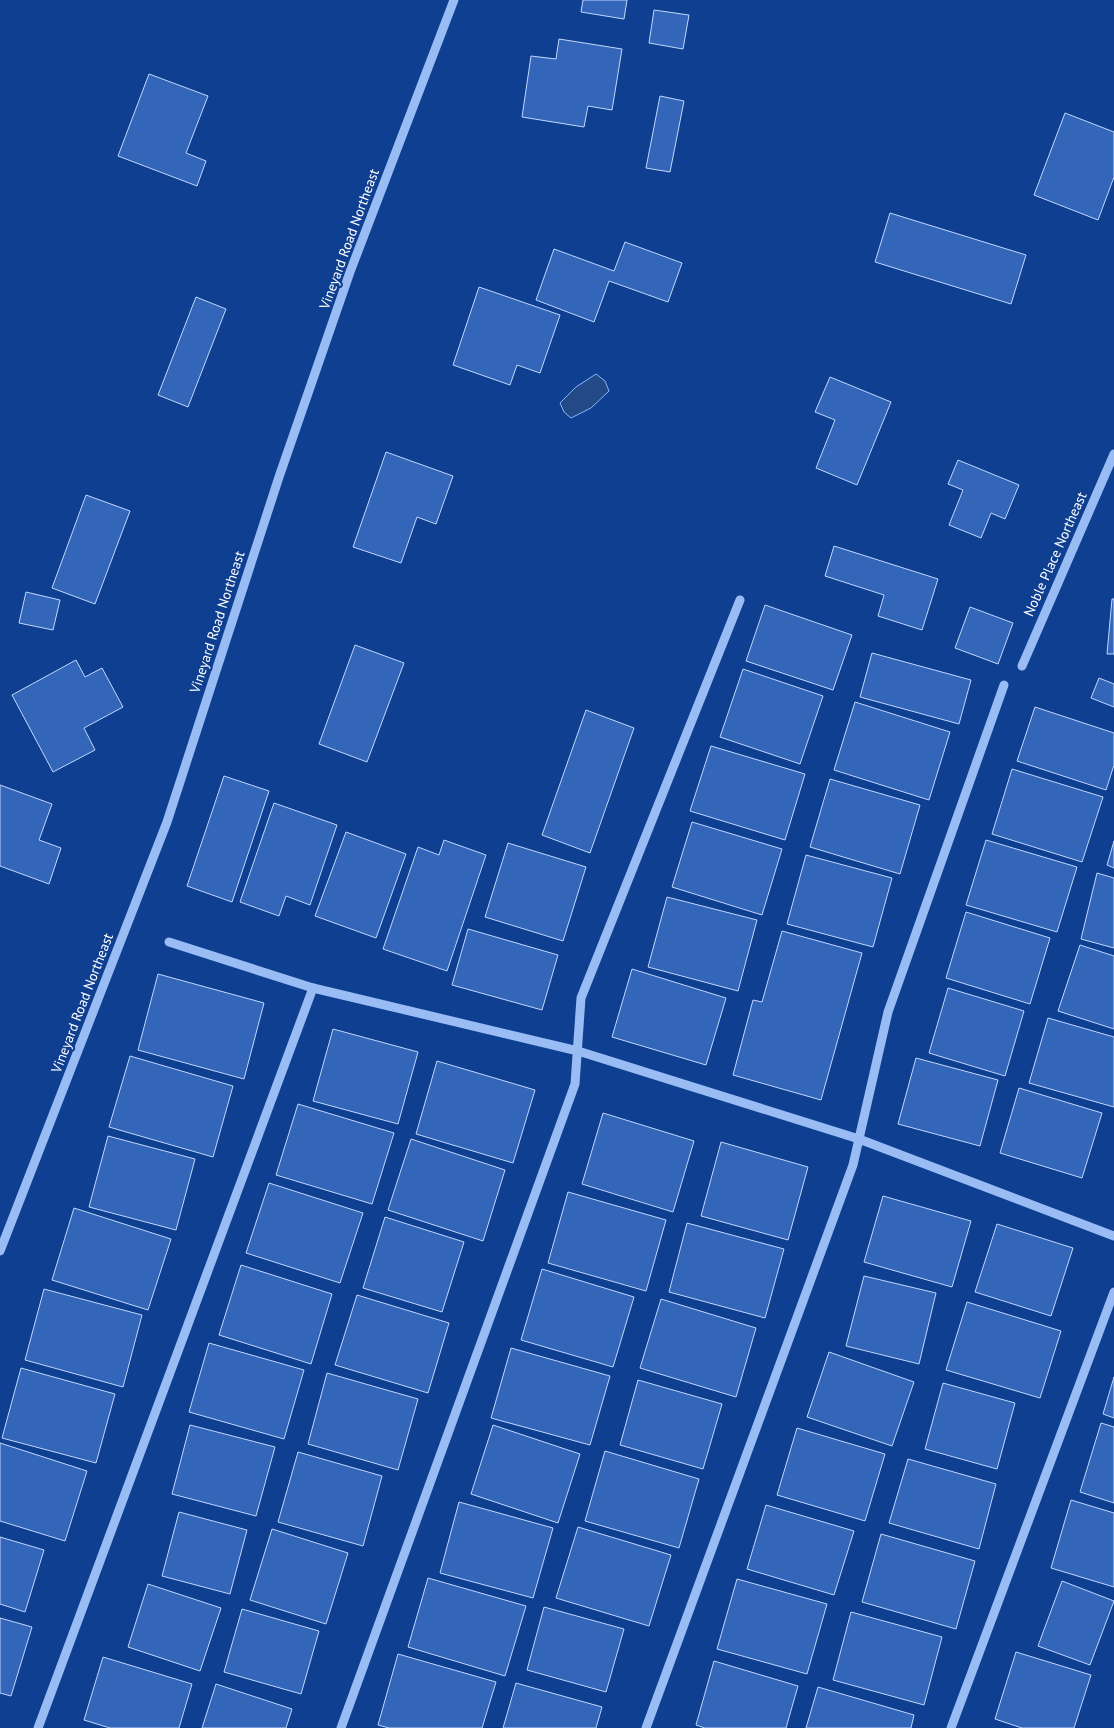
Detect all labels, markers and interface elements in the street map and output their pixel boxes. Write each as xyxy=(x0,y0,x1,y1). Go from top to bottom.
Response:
street label: Vineyard Road Northeast xyxy=(315,166,383,313)
street label: Noble Place Northeast xyxy=(1019,489,1091,619)
street label: Vineyard Road Northeast xyxy=(185,548,249,696)
street label: Vineyard Road Northeast xyxy=(47,930,117,1076)

